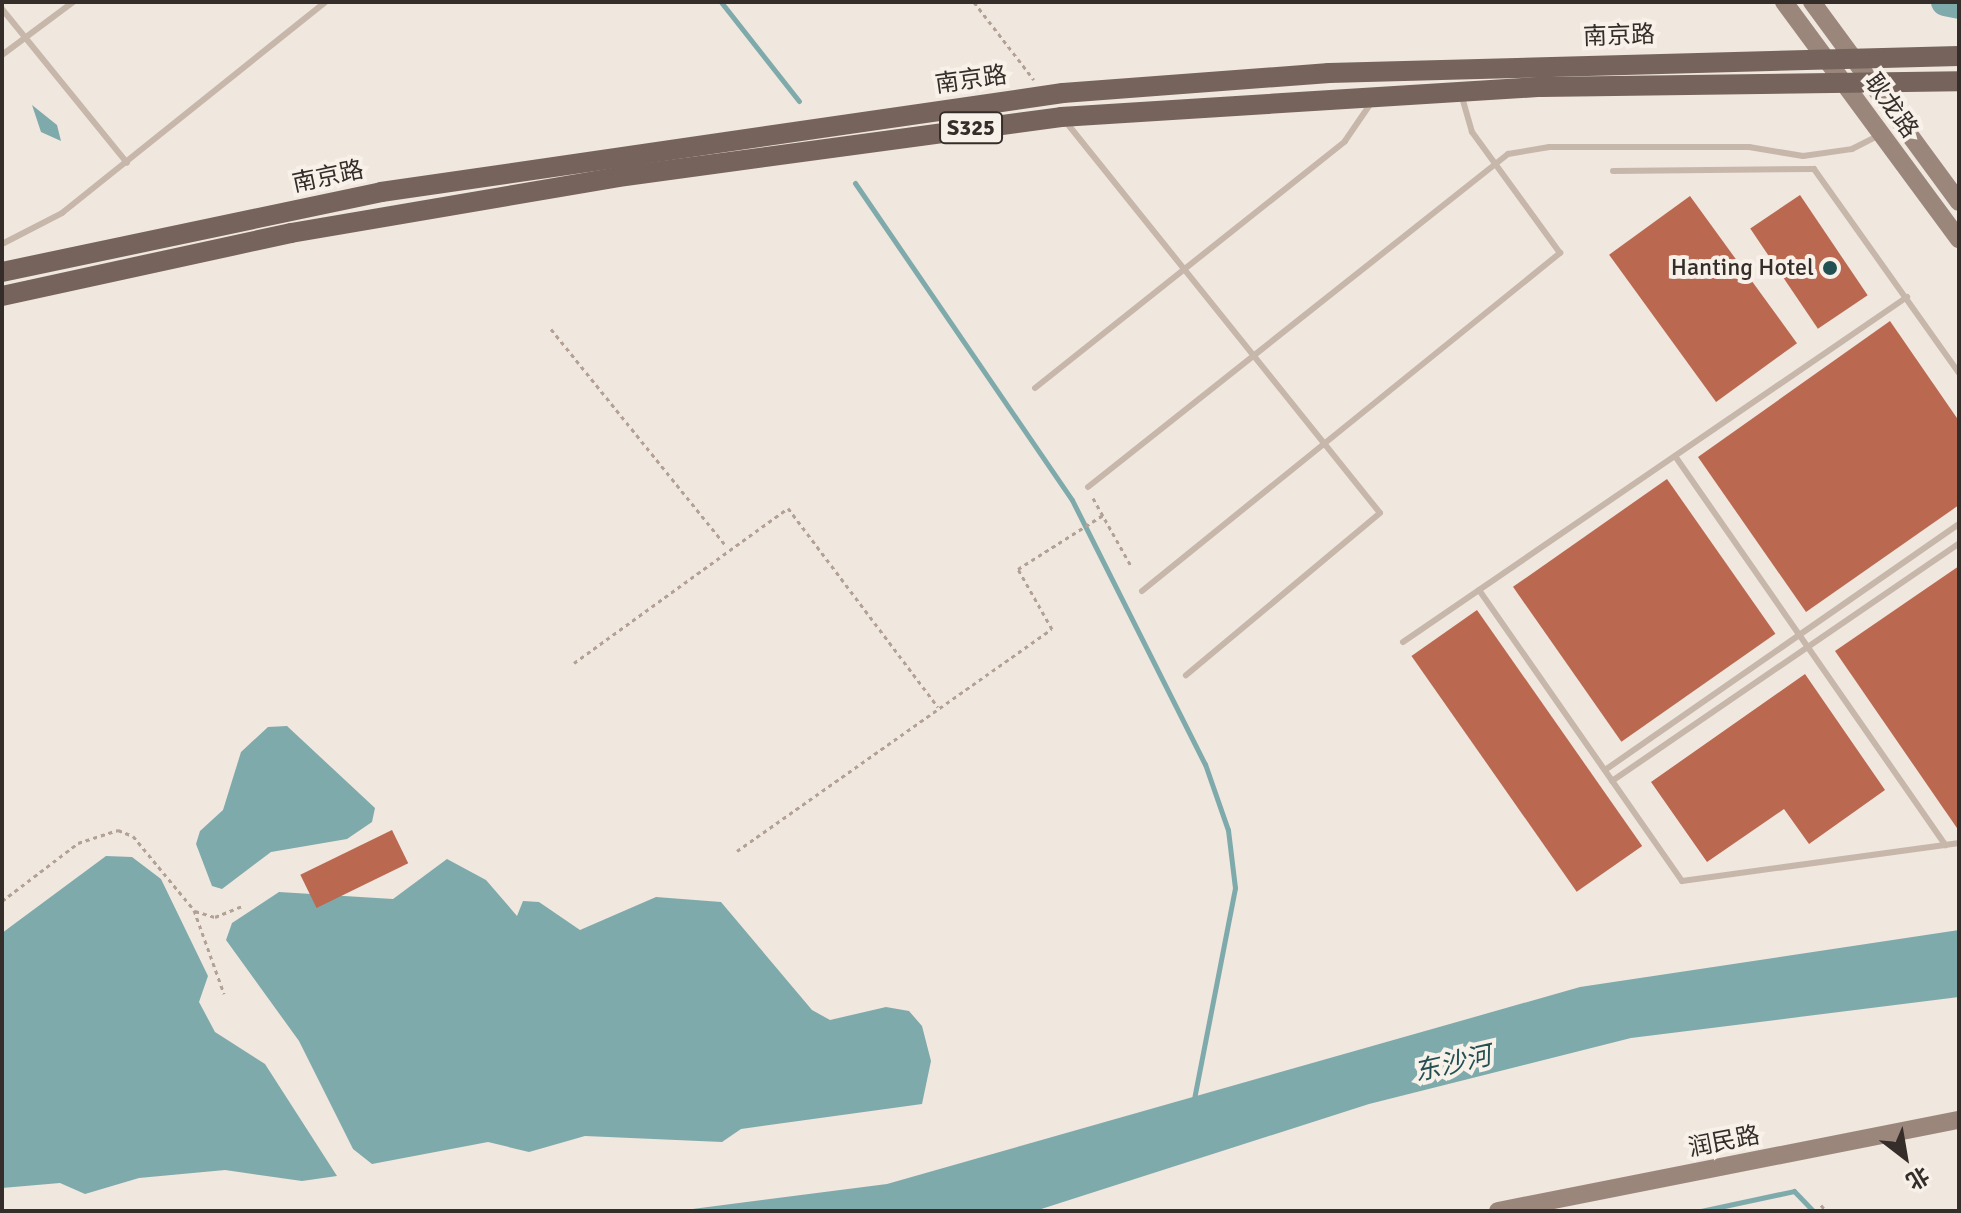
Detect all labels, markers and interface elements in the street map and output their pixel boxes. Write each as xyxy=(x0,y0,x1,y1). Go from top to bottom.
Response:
street label: 南京路 xyxy=(1583,20,1655,52)
street label: 南京路 xyxy=(933,61,1009,99)
street label: 耿龙路 xyxy=(1858,68,1924,144)
road number: S325 xyxy=(939,110,1003,146)
street label: 南京路 xyxy=(290,155,366,199)
place label: Hanting Hotel xyxy=(1671,254,1814,282)
marker: Hanting Hotel xyxy=(1821,259,1839,277)
water label: 东沙河 xyxy=(1411,1041,1495,1089)
north arrow xyxy=(1865,1117,1945,1197)
street label: 润民路 xyxy=(1686,1121,1762,1163)
text: 北 xyxy=(1901,1161,1934,1195)

